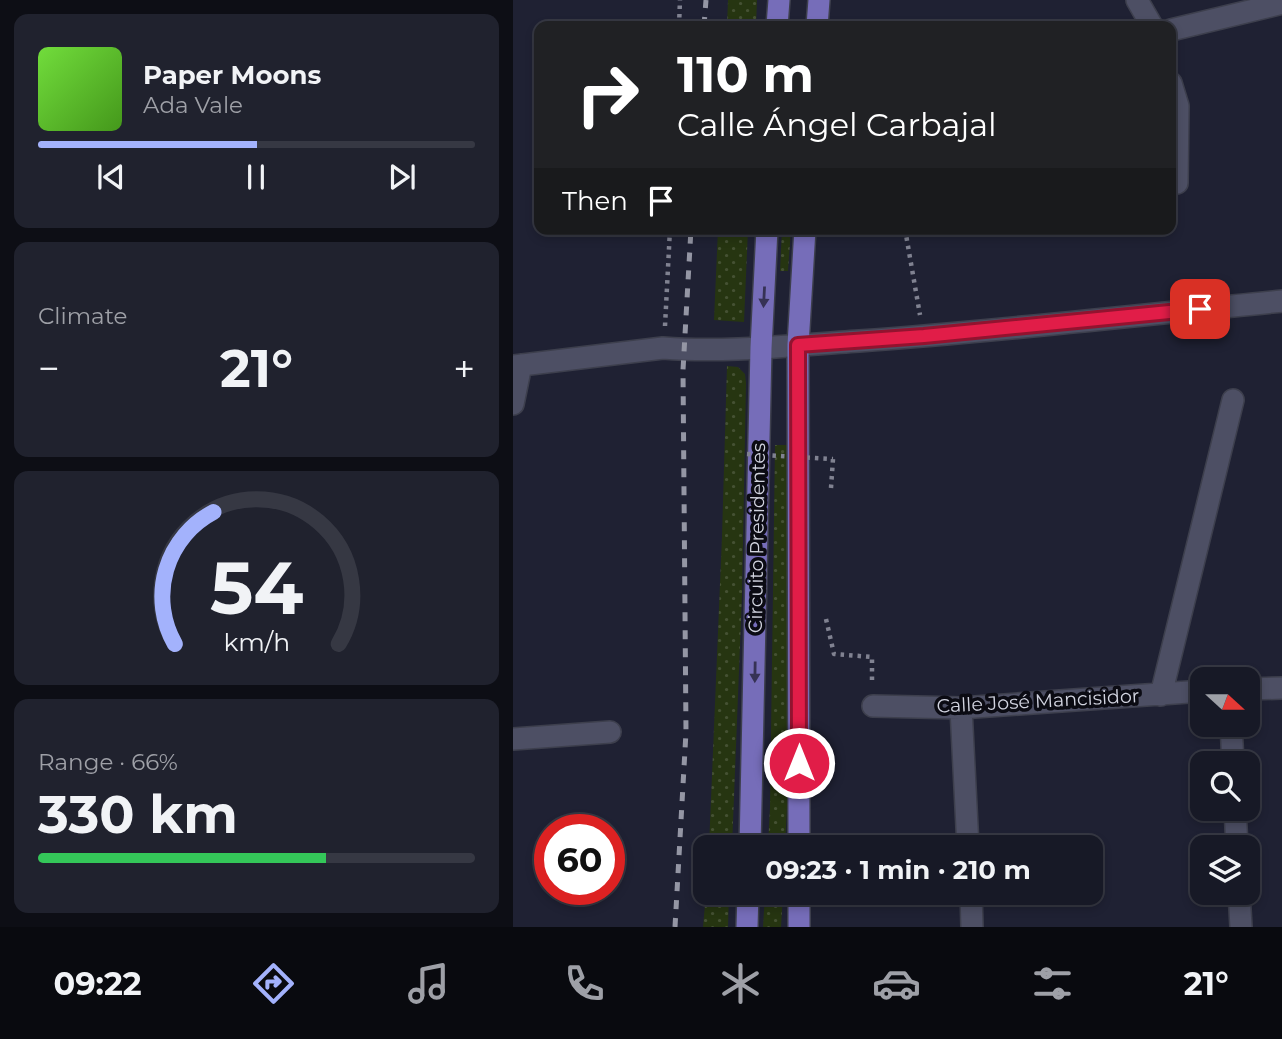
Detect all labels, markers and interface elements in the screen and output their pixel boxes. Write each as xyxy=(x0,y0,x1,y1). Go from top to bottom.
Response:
text: 110 m xyxy=(677,45,814,104)
icon: right xyxy=(562,49,653,140)
text: Paper Moons xyxy=(143,59,321,91)
text: Ada Vale xyxy=(143,91,243,119)
text: Calle Ángel Carbajal xyxy=(677,105,997,144)
icon: previous xyxy=(92,158,130,196)
icon: pause xyxy=(237,158,275,196)
icon: next xyxy=(383,158,421,196)
icon: arrive xyxy=(642,182,680,220)
text: Then xyxy=(562,185,628,217)
pin xyxy=(1170,279,1230,339)
one-way arrow xyxy=(758,287,769,309)
icon: arrive xyxy=(1181,290,1219,328)
text: Climate xyxy=(38,302,127,330)
text: 21° xyxy=(220,337,293,400)
text: − xyxy=(38,345,60,392)
text: + xyxy=(453,345,475,392)
street label: Circuito Presidentes xyxy=(744,443,770,633)
text: 54 xyxy=(210,544,303,632)
text: km/h xyxy=(223,626,290,656)
one-way arrow xyxy=(749,661,760,683)
north arrow xyxy=(1190,667,1260,737)
map controls xyxy=(1190,667,1260,905)
street label: Calle José Mancisidor xyxy=(936,684,1140,718)
position arrow xyxy=(762,726,836,800)
text: Range · 66% xyxy=(38,748,178,776)
button: search xyxy=(1190,751,1260,821)
text: 330 km xyxy=(38,783,238,846)
speed limit sign: 60 xyxy=(534,814,625,905)
button: layers xyxy=(1190,835,1260,905)
text: 09:23 · 1 min · 210 m xyxy=(765,854,1031,886)
icon: directions xyxy=(249,959,298,1008)
icon: music xyxy=(404,959,453,1008)
icon: phone xyxy=(560,959,609,1008)
icon: climate xyxy=(716,959,765,1008)
icon: car xyxy=(872,959,921,1008)
icon: filters xyxy=(1028,959,1077,1008)
text: 09:22 xyxy=(53,964,142,1003)
text: 21° xyxy=(1184,964,1229,1003)

